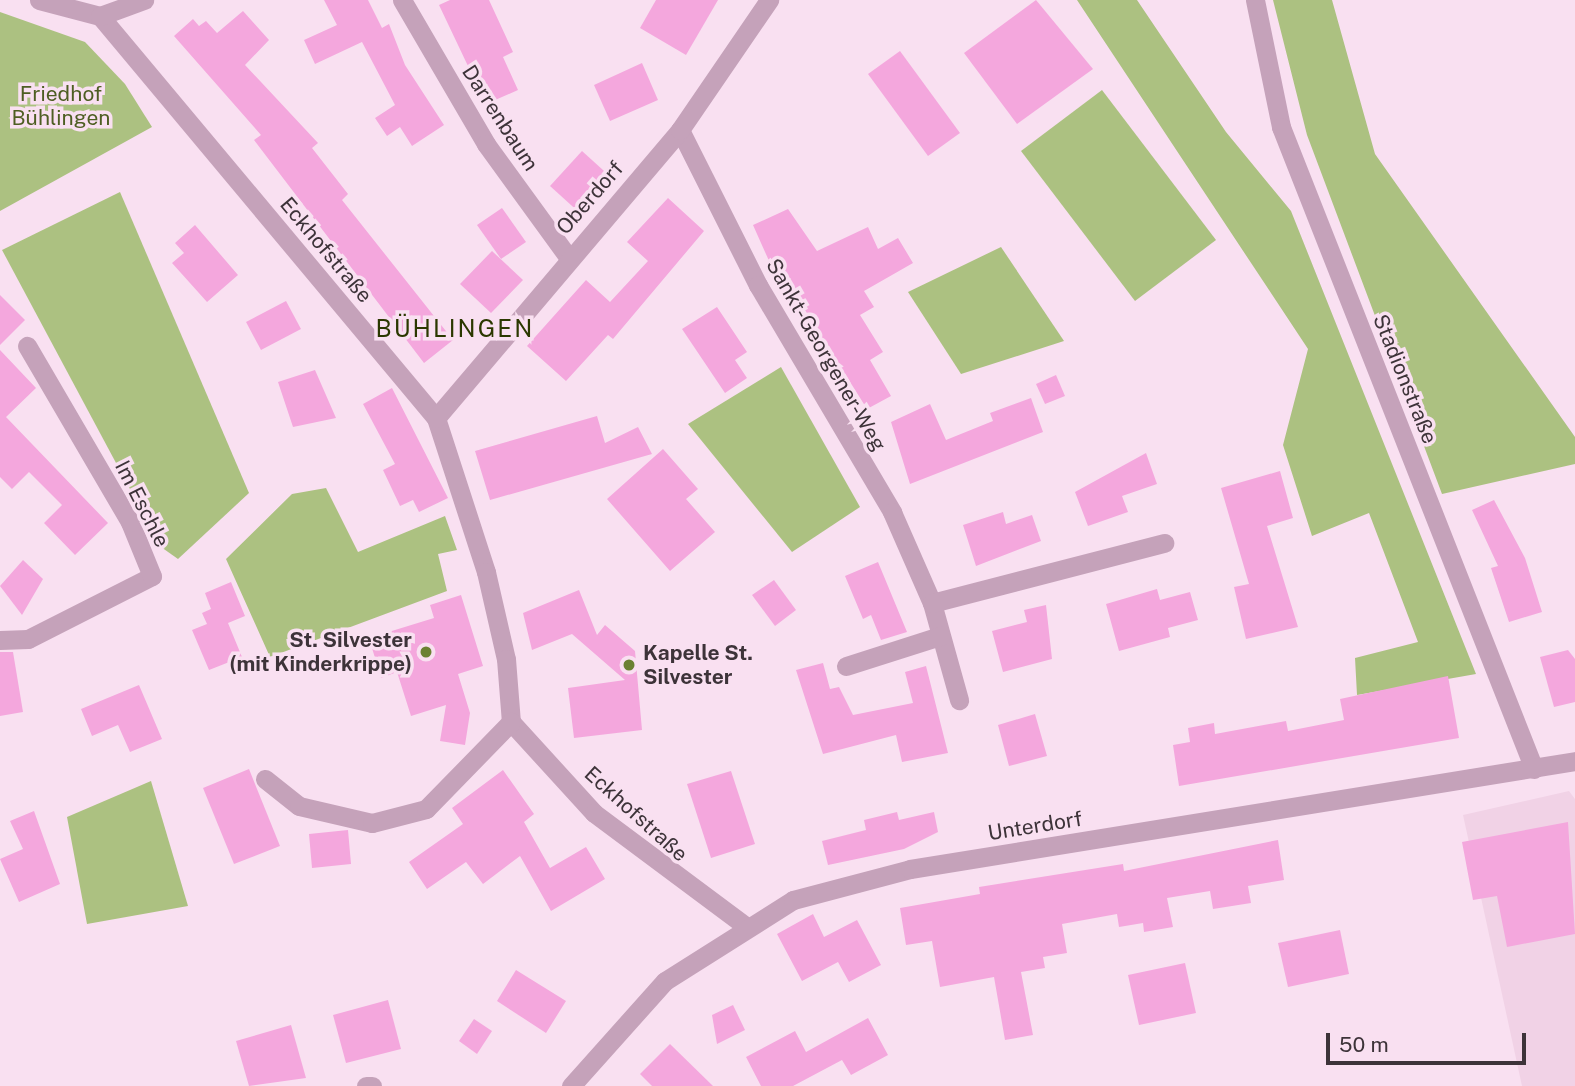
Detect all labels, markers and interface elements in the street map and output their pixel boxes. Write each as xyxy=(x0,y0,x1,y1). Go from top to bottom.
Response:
street label: Darrenbaum xyxy=(456,60,544,176)
park label: Friedhof Bühlingen xyxy=(12,81,110,131)
street label: Oberdorf xyxy=(551,156,629,240)
street label: Eckhofstraße xyxy=(275,192,377,308)
street label: Sankt-Georgener-Weg xyxy=(761,254,891,456)
street label: Stadionstraße xyxy=(1368,311,1442,447)
district label: BÜHLINGEN xyxy=(377,315,533,343)
street label: Im Eschle xyxy=(109,457,175,551)
place label: St. Silvester (mit Kinderkrippe) xyxy=(229,627,412,677)
place label: Kapelle St. Silvester xyxy=(643,640,753,690)
marker: St. Silvester (mit Kinderkrippe) xyxy=(418,644,434,660)
marker: Kapelle St. Silvester xyxy=(621,657,637,673)
street label: Eckhofstraße xyxy=(579,761,693,867)
street label: Unterdorf xyxy=(986,806,1084,846)
scale bar xyxy=(1330,1020,1530,1064)
text: 50 m xyxy=(1339,1032,1389,1057)

